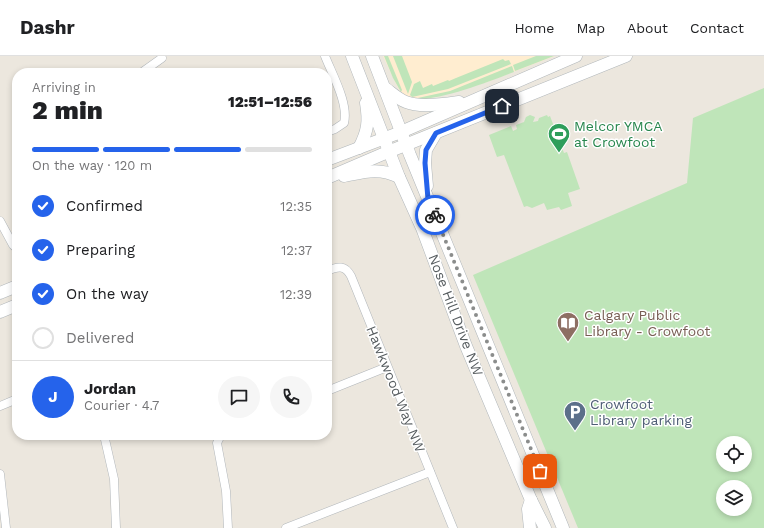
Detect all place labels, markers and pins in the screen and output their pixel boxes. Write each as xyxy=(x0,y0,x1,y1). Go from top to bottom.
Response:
pin xyxy=(485,89,519,123)
place label: Melcor YMCA at Crowfoot xyxy=(574,118,663,150)
sports icon: Melcor YMCA at Crowfoot xyxy=(546,121,572,154)
place label: Calgary Public Library - Crowfoot xyxy=(584,307,711,339)
library icon: Calgary Public Library - Crowfoot xyxy=(555,310,581,343)
place label: Crowfoot Library parking xyxy=(590,396,692,428)
parking icon: Crowfoot Library parking xyxy=(562,399,588,432)
pin xyxy=(523,454,557,488)

